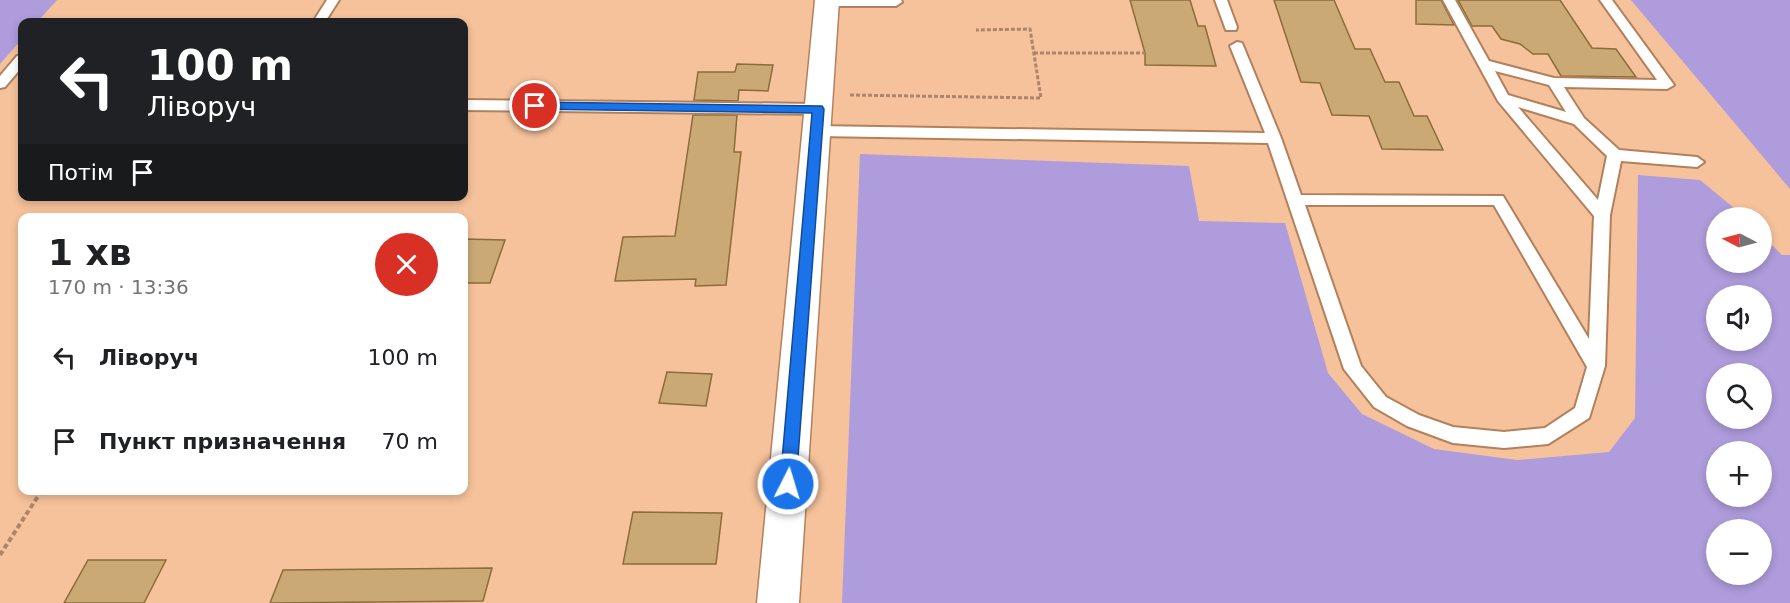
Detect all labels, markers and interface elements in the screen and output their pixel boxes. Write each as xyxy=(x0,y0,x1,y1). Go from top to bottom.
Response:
text: 100 m xyxy=(147,41,293,90)
icon: left xyxy=(48,42,126,120)
pin xyxy=(509,80,560,131)
icon: arrive xyxy=(518,89,551,122)
text: Ліворуч xyxy=(147,91,256,122)
icon: arrive xyxy=(126,156,159,189)
text: Потім xyxy=(48,160,114,185)
north arrow xyxy=(1706,207,1772,273)
map controls xyxy=(1706,207,1772,585)
text: 1 хв xyxy=(48,232,132,273)
button: close xyxy=(375,233,438,296)
text: 170 m · 13:36 xyxy=(48,275,189,299)
button: sound xyxy=(1706,285,1772,351)
icon: left xyxy=(48,341,81,374)
text: Ліворуч xyxy=(99,345,199,370)
text: 100 m xyxy=(368,345,438,370)
button: search xyxy=(1706,363,1772,429)
icon: arrive xyxy=(48,425,81,458)
text: Пункт призначення xyxy=(99,429,346,454)
text: 70 m xyxy=(382,429,438,454)
button: + xyxy=(1706,441,1772,507)
position arrow xyxy=(756,452,820,516)
button: − xyxy=(1706,519,1772,585)

